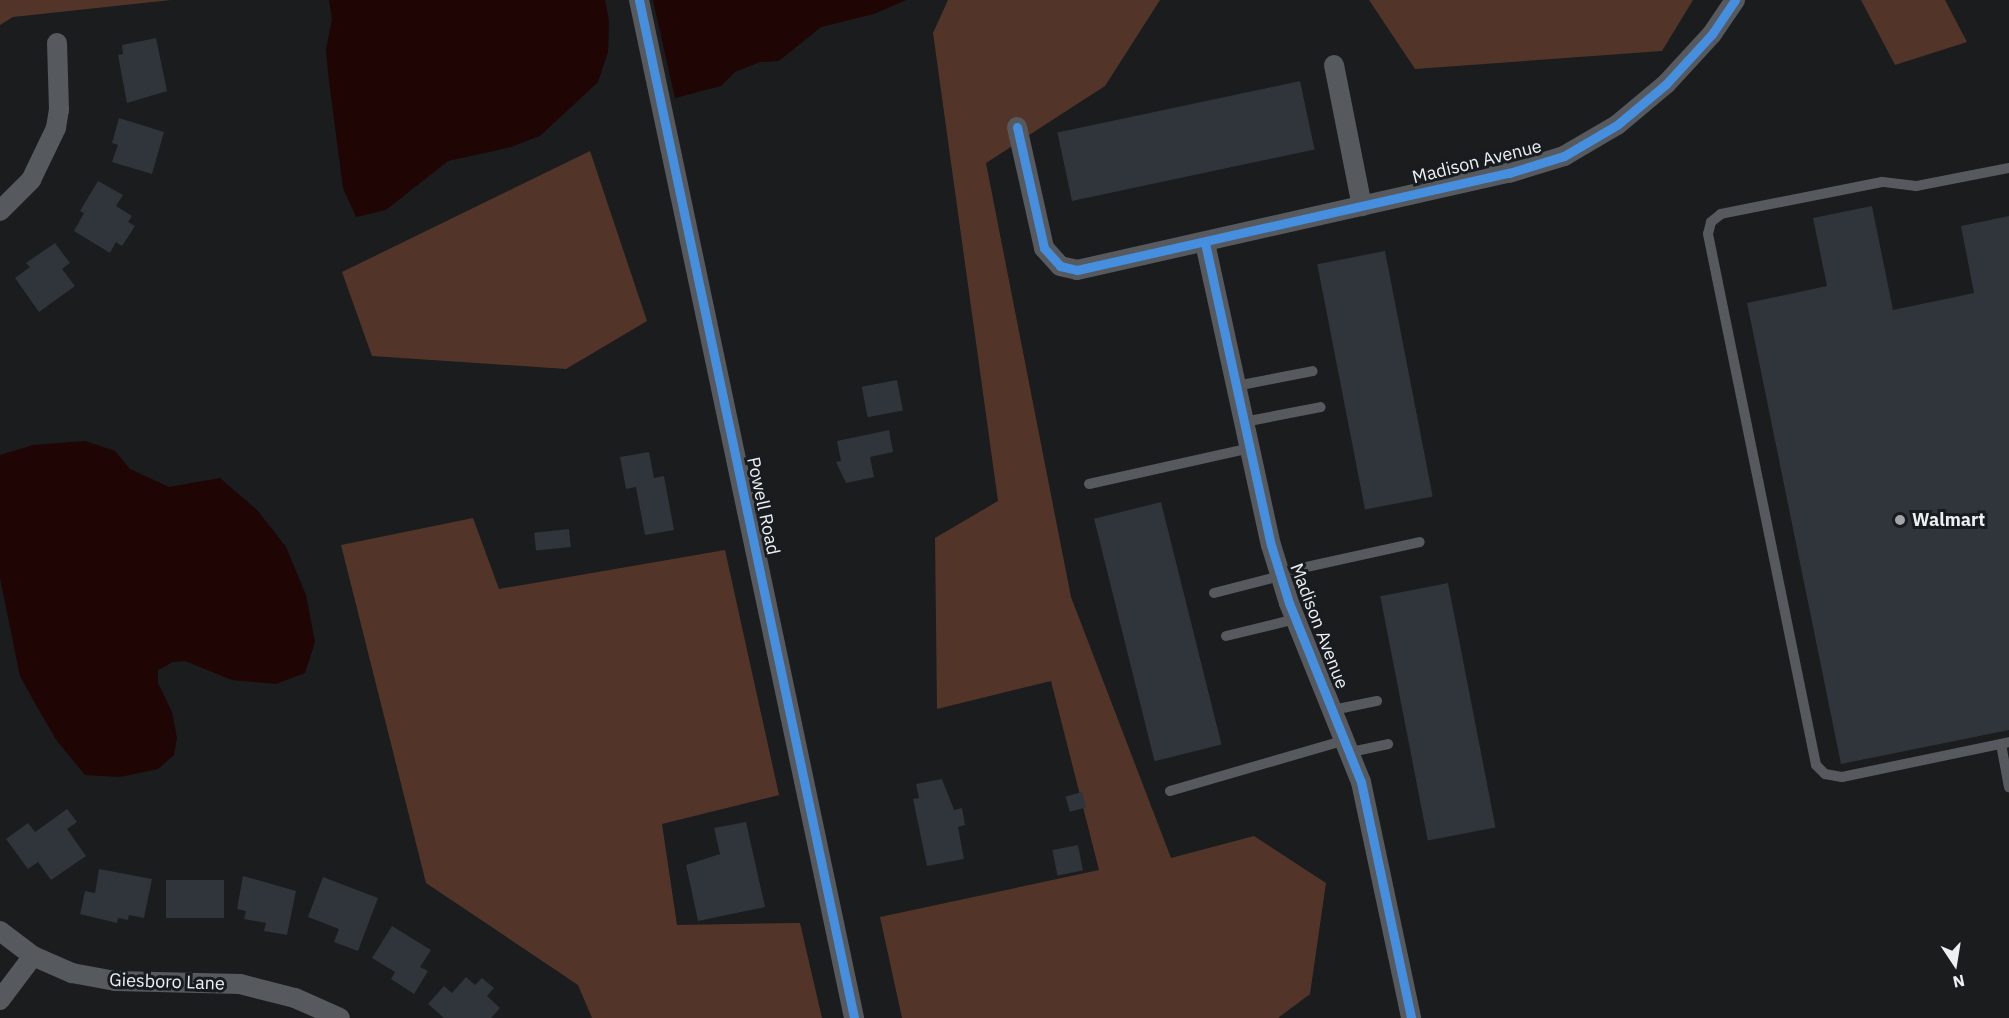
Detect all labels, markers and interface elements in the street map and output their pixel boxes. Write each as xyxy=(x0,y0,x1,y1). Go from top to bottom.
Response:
street label: Madison Avenue xyxy=(1410,135,1544,189)
street label: Powell Road xyxy=(742,455,784,557)
place label: Walmart xyxy=(1912,509,1985,531)
marker: Walmart xyxy=(1893,513,1907,527)
street label: Madison Avenue xyxy=(1285,560,1353,692)
north arrow xyxy=(1925,934,1985,994)
street label: Giesboro Lane xyxy=(109,969,225,995)
text: N xyxy=(1951,971,1966,993)

